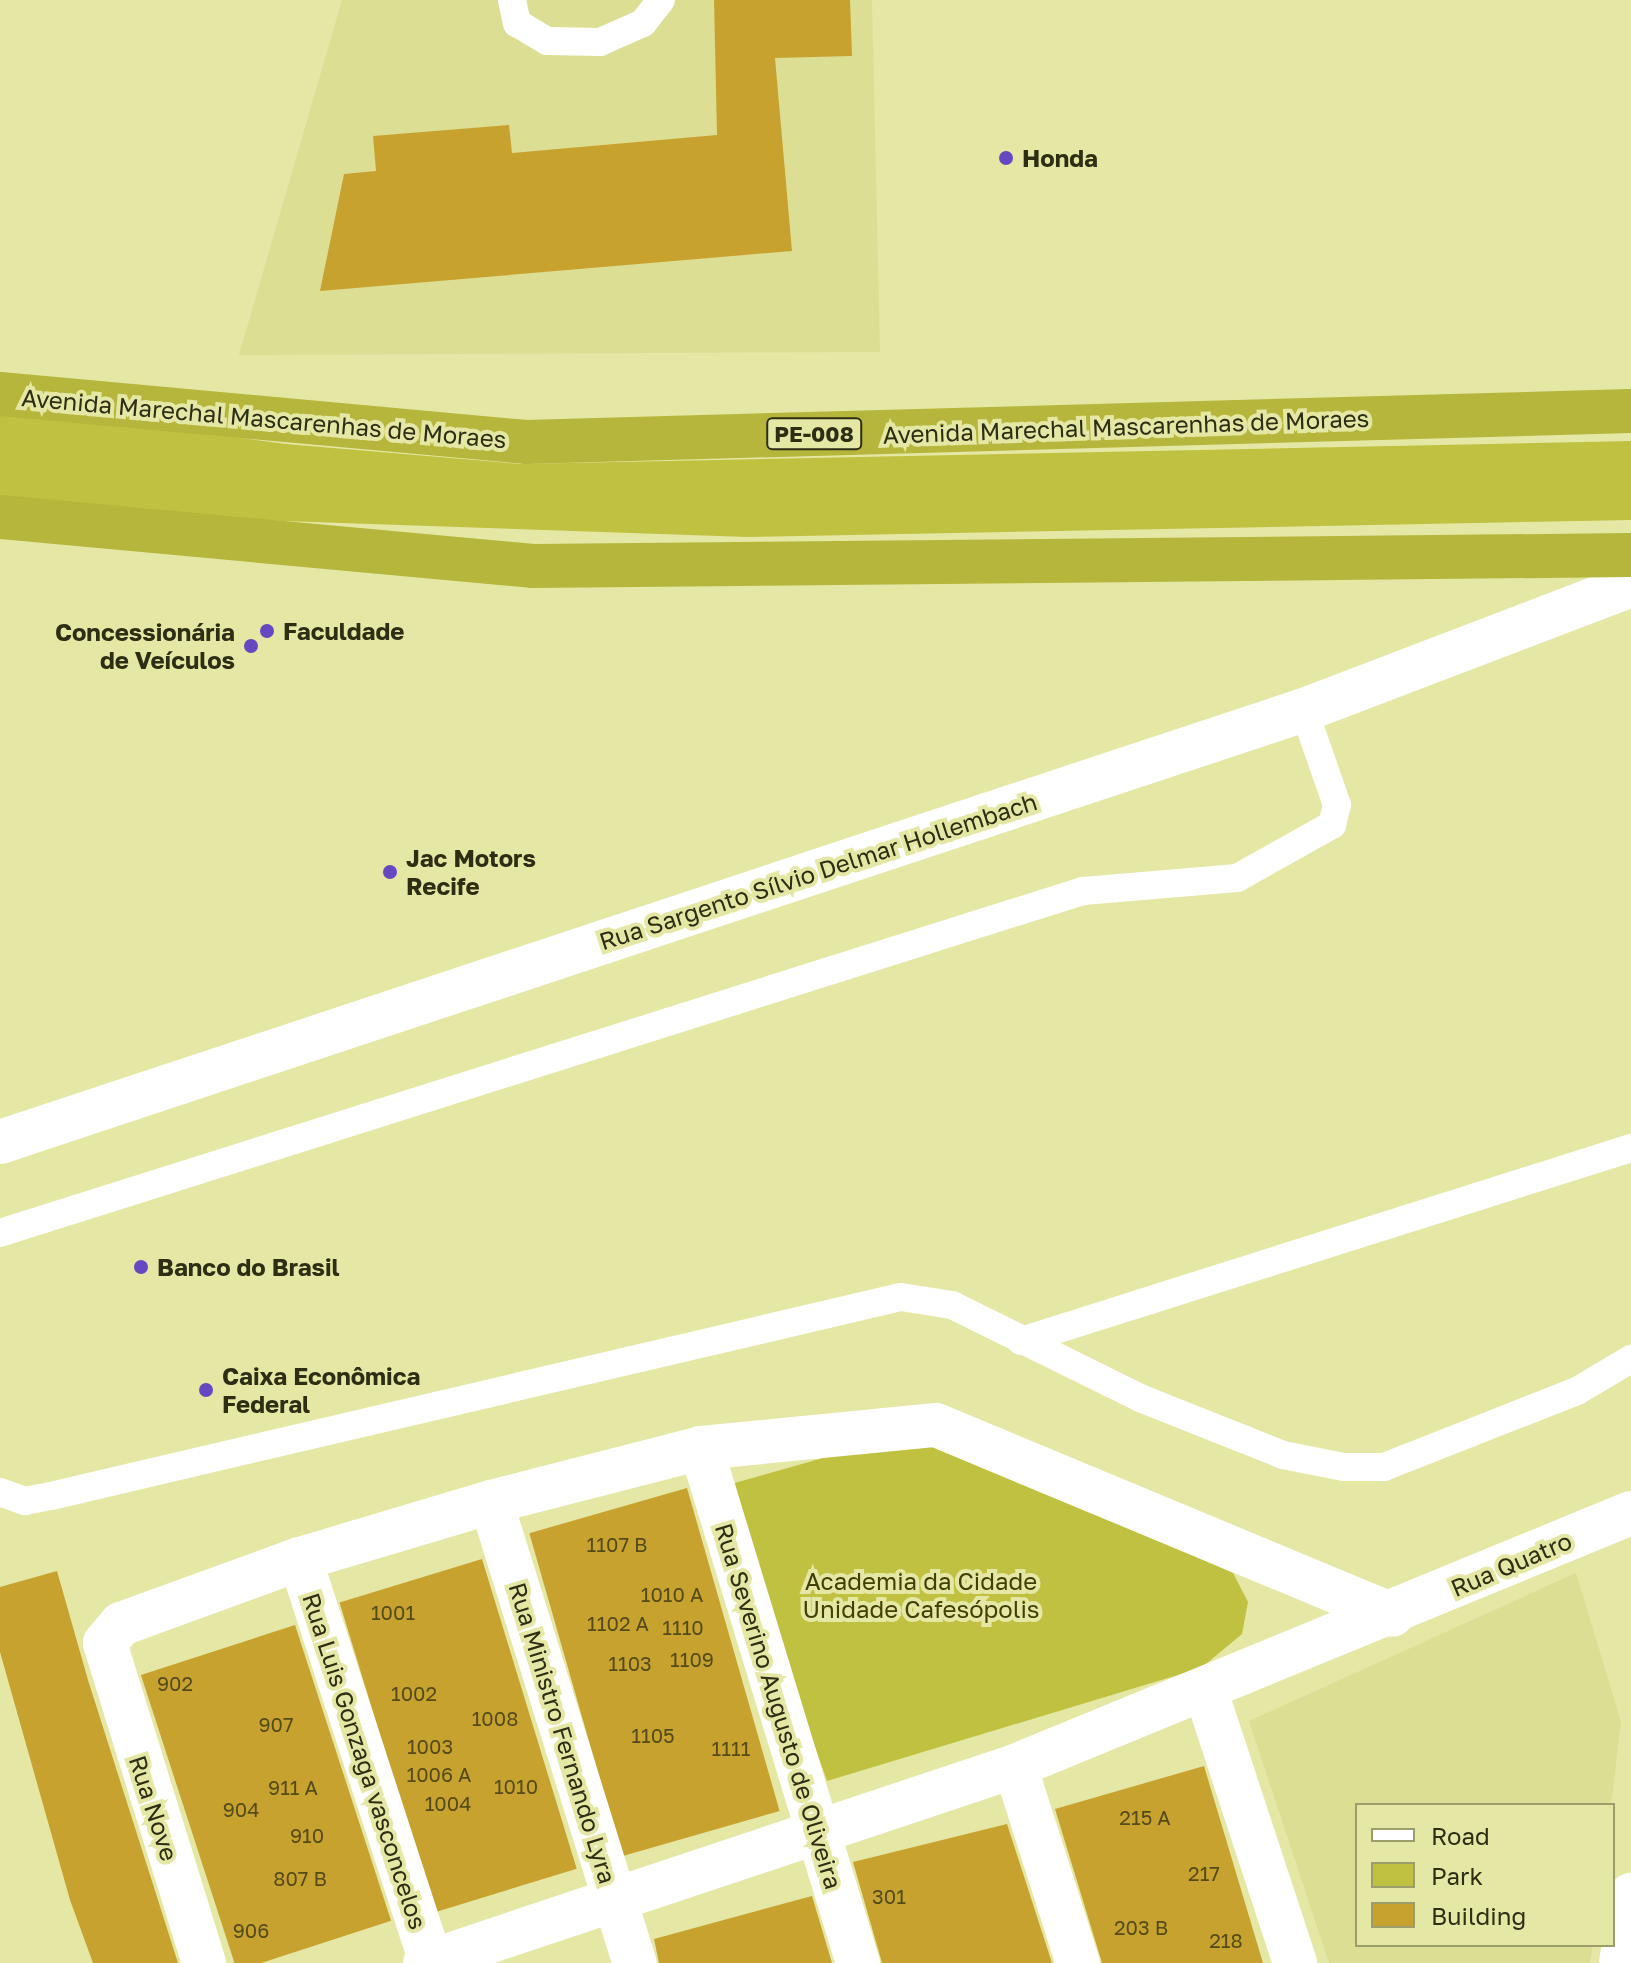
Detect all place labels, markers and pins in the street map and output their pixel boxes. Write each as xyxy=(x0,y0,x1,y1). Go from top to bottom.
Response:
place label: Honda xyxy=(1022,144,1098,172)
marker: Honda xyxy=(997,149,1015,167)
place label: Faculdade xyxy=(283,617,404,645)
place label: Concessionária de Veículos xyxy=(55,618,235,674)
marker: Faculdade xyxy=(258,622,276,640)
marker: Concessionária de Veículos xyxy=(242,637,260,655)
place label: Jac Motors Recife xyxy=(406,844,536,900)
marker: Jac Motors Recife xyxy=(381,863,399,881)
place label: Banco do Brasil xyxy=(157,1253,340,1281)
marker: Banco do Brasil xyxy=(132,1258,150,1276)
place label: Caixa Econômica Federal xyxy=(222,1362,420,1418)
marker: Caixa Econômica Federal xyxy=(197,1381,215,1399)

